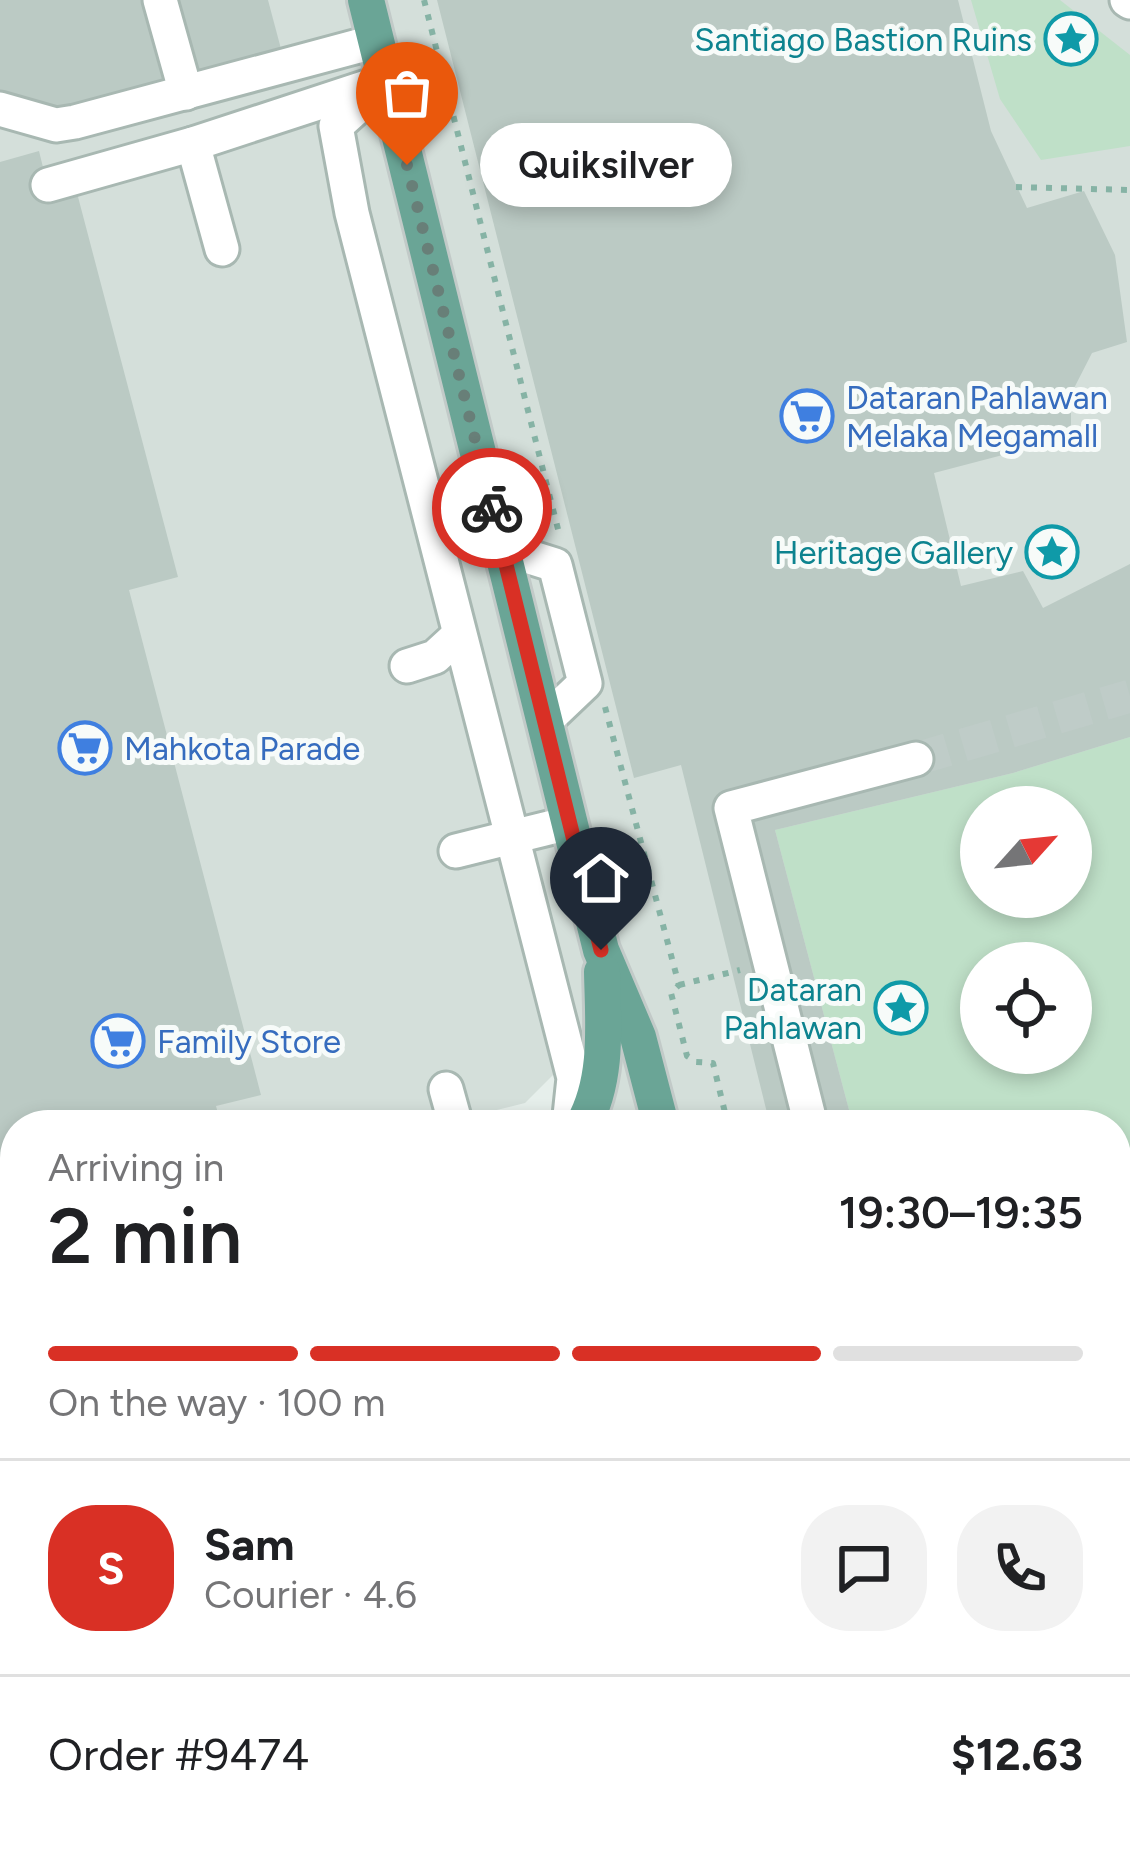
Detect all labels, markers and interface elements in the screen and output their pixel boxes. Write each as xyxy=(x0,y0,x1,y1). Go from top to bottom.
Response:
place icon: Santiago Bastion Ruins xyxy=(1043,11,1099,67)
place label: Santiago Bastion Ruins xyxy=(694,20,1032,59)
pin xyxy=(356,42,458,165)
icon: bag xyxy=(374,60,440,126)
callout: Quiksilver xyxy=(479,123,731,207)
text: Quiksilver xyxy=(518,141,694,188)
place label: Dataran Pahlawan Melaka Megamall xyxy=(846,378,1108,455)
supermarket icon: Dataran Pahlawan Melaka Megamall xyxy=(779,388,835,444)
courier xyxy=(432,448,552,568)
icon: bike xyxy=(459,475,525,541)
place icon: Heritage Gallery xyxy=(1024,524,1080,580)
place label: Heritage Gallery xyxy=(774,533,1014,572)
supermarket icon: Mahkota Parade xyxy=(57,720,113,776)
place label: Mahkota Parade xyxy=(124,729,360,768)
north arrow xyxy=(960,786,1092,918)
map controls xyxy=(960,786,1092,1074)
pin xyxy=(550,827,652,950)
icon: home xyxy=(568,845,634,911)
button: locate xyxy=(960,942,1092,1074)
place label: Dataran Pahlawan xyxy=(723,970,862,1047)
place icon: Dataran Pahlawan xyxy=(873,980,929,1036)
supermarket icon: Family Store xyxy=(90,1013,146,1069)
place label: Family Store xyxy=(157,1022,341,1061)
text: Arriving in xyxy=(48,1144,224,1191)
text: 19:30–19:35 xyxy=(839,1185,1083,1239)
text: 2 min xyxy=(48,1189,242,1283)
text: On the way · 100 m xyxy=(48,1379,385,1426)
button: chat xyxy=(801,1505,927,1631)
button: phone xyxy=(957,1505,1083,1631)
text: Sam xyxy=(204,1517,295,1571)
text: S xyxy=(97,1541,125,1595)
text: Courier · 4.6 xyxy=(204,1571,417,1618)
text: Order #9474 xyxy=(48,1727,309,1781)
text: $12.63 xyxy=(951,1727,1083,1781)

